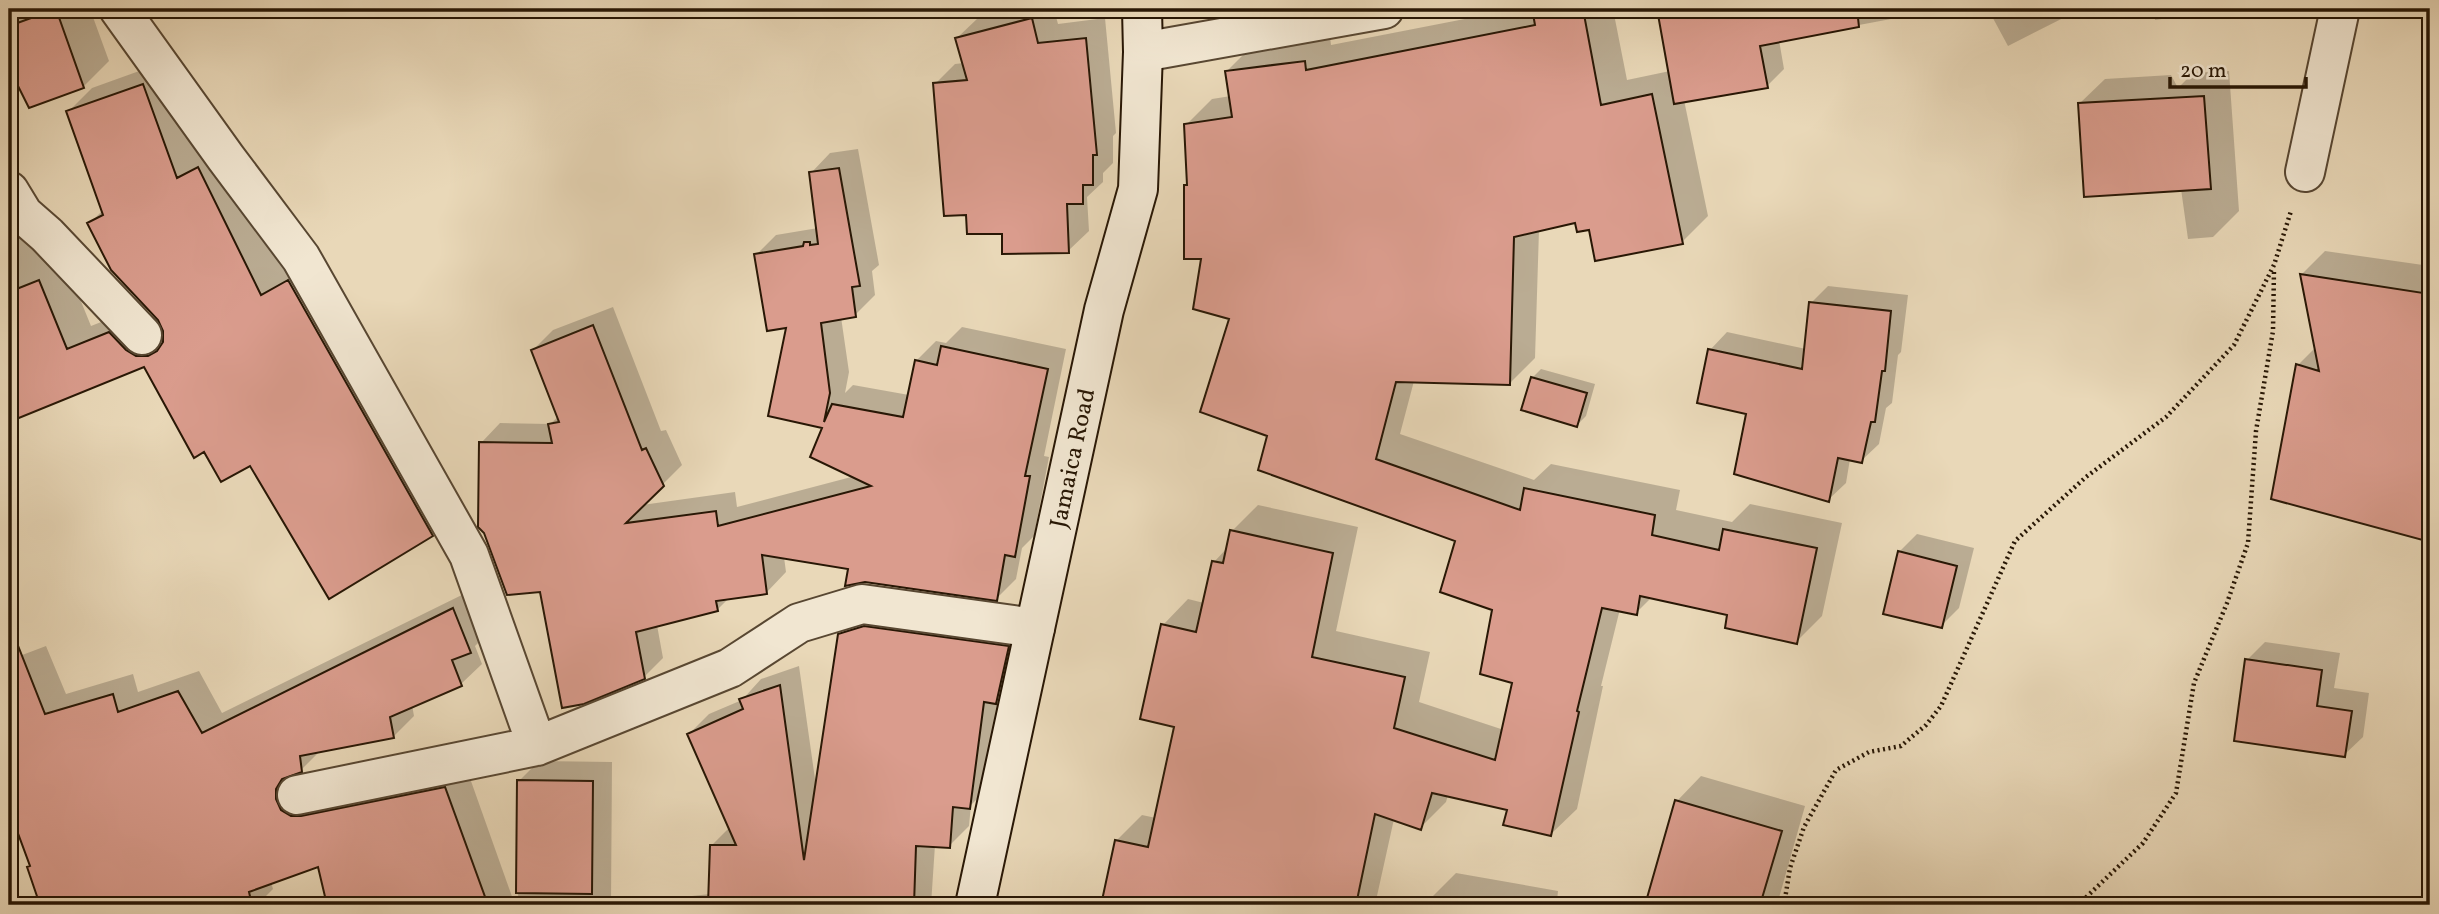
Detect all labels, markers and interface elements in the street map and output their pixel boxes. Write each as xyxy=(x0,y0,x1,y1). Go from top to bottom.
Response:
scale bar xyxy=(2170,46,2306,90)
text: 20 m xyxy=(2180,57,2226,86)
street label: Jamaica Road xyxy=(1043,385,1105,531)

